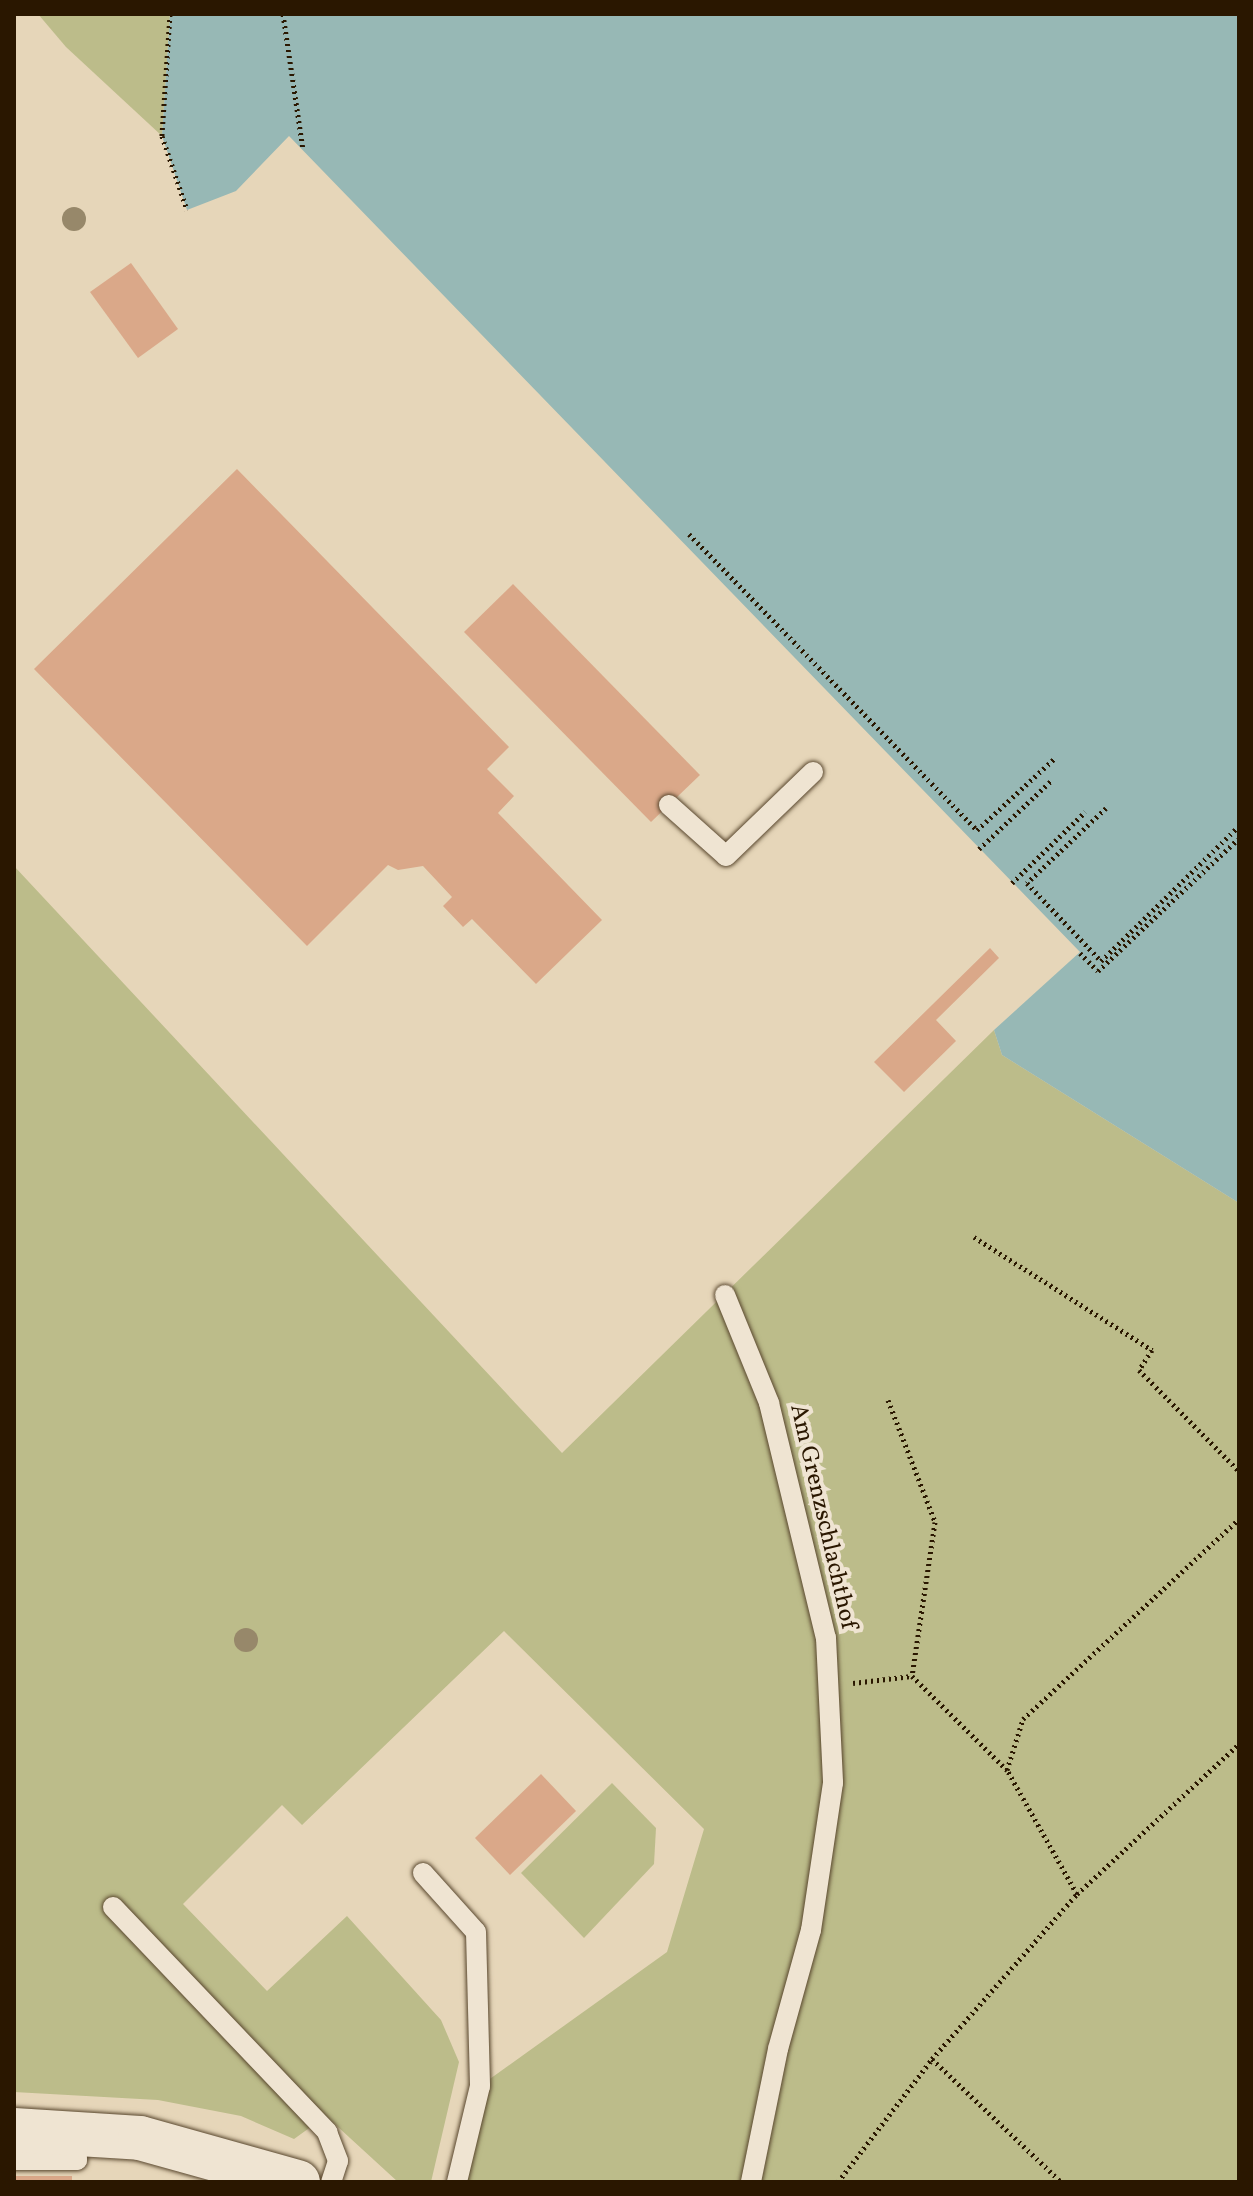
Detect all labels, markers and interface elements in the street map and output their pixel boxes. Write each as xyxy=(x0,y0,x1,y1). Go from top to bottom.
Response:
street label: Am Grenzschlachthof xyxy=(782,1402,862,1632)

